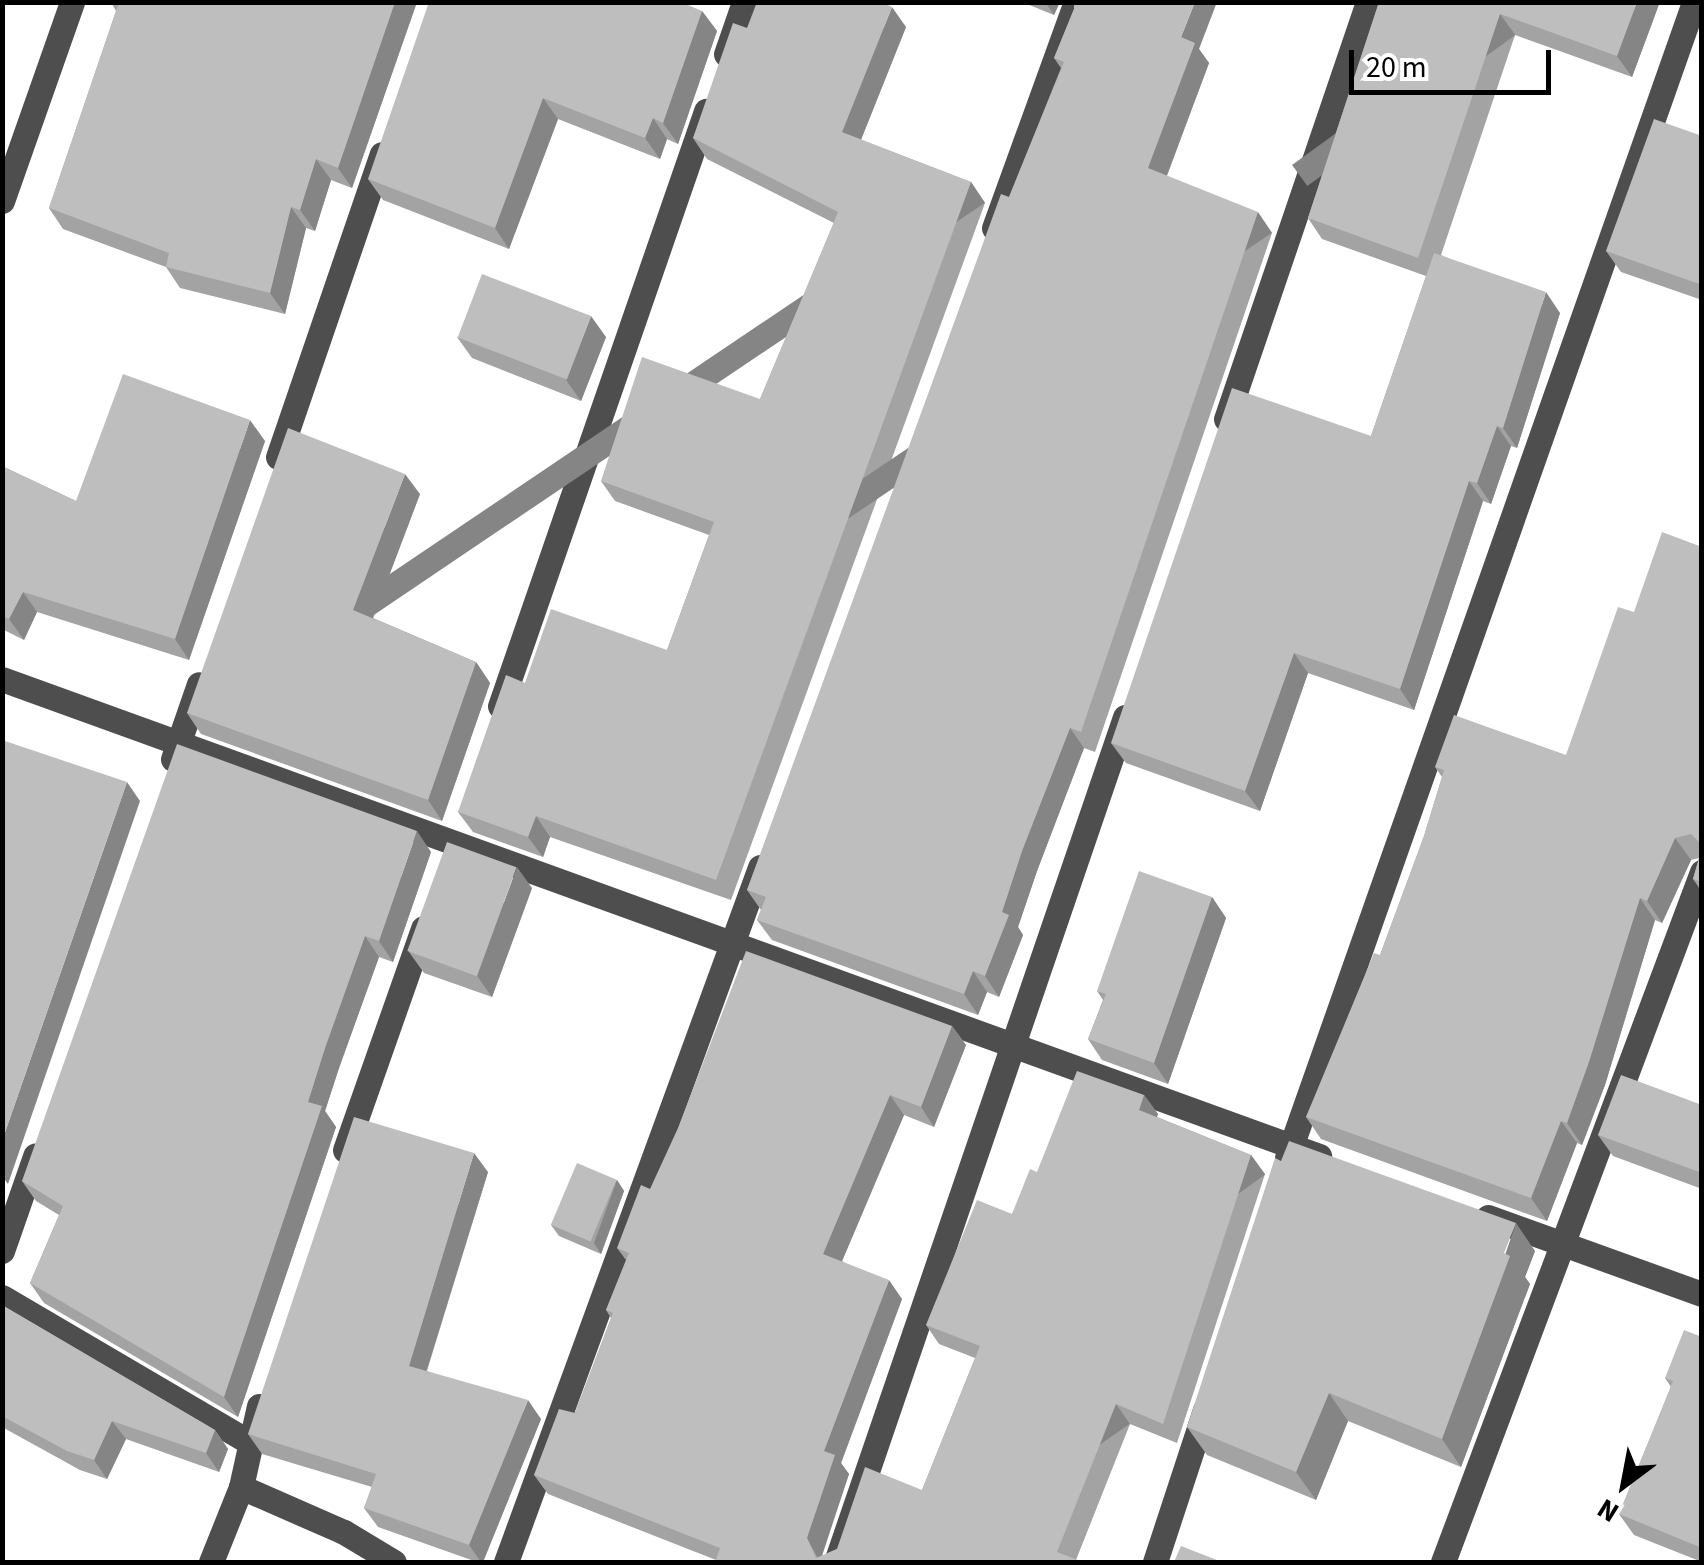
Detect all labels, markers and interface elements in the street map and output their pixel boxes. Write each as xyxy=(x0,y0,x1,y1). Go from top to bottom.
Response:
scale bar xyxy=(1354,30,1556,92)
text: 20 m xyxy=(1366,46,1427,89)
north arrow xyxy=(1574,1435,1674,1535)
text: N xyxy=(1590,1489,1627,1532)

